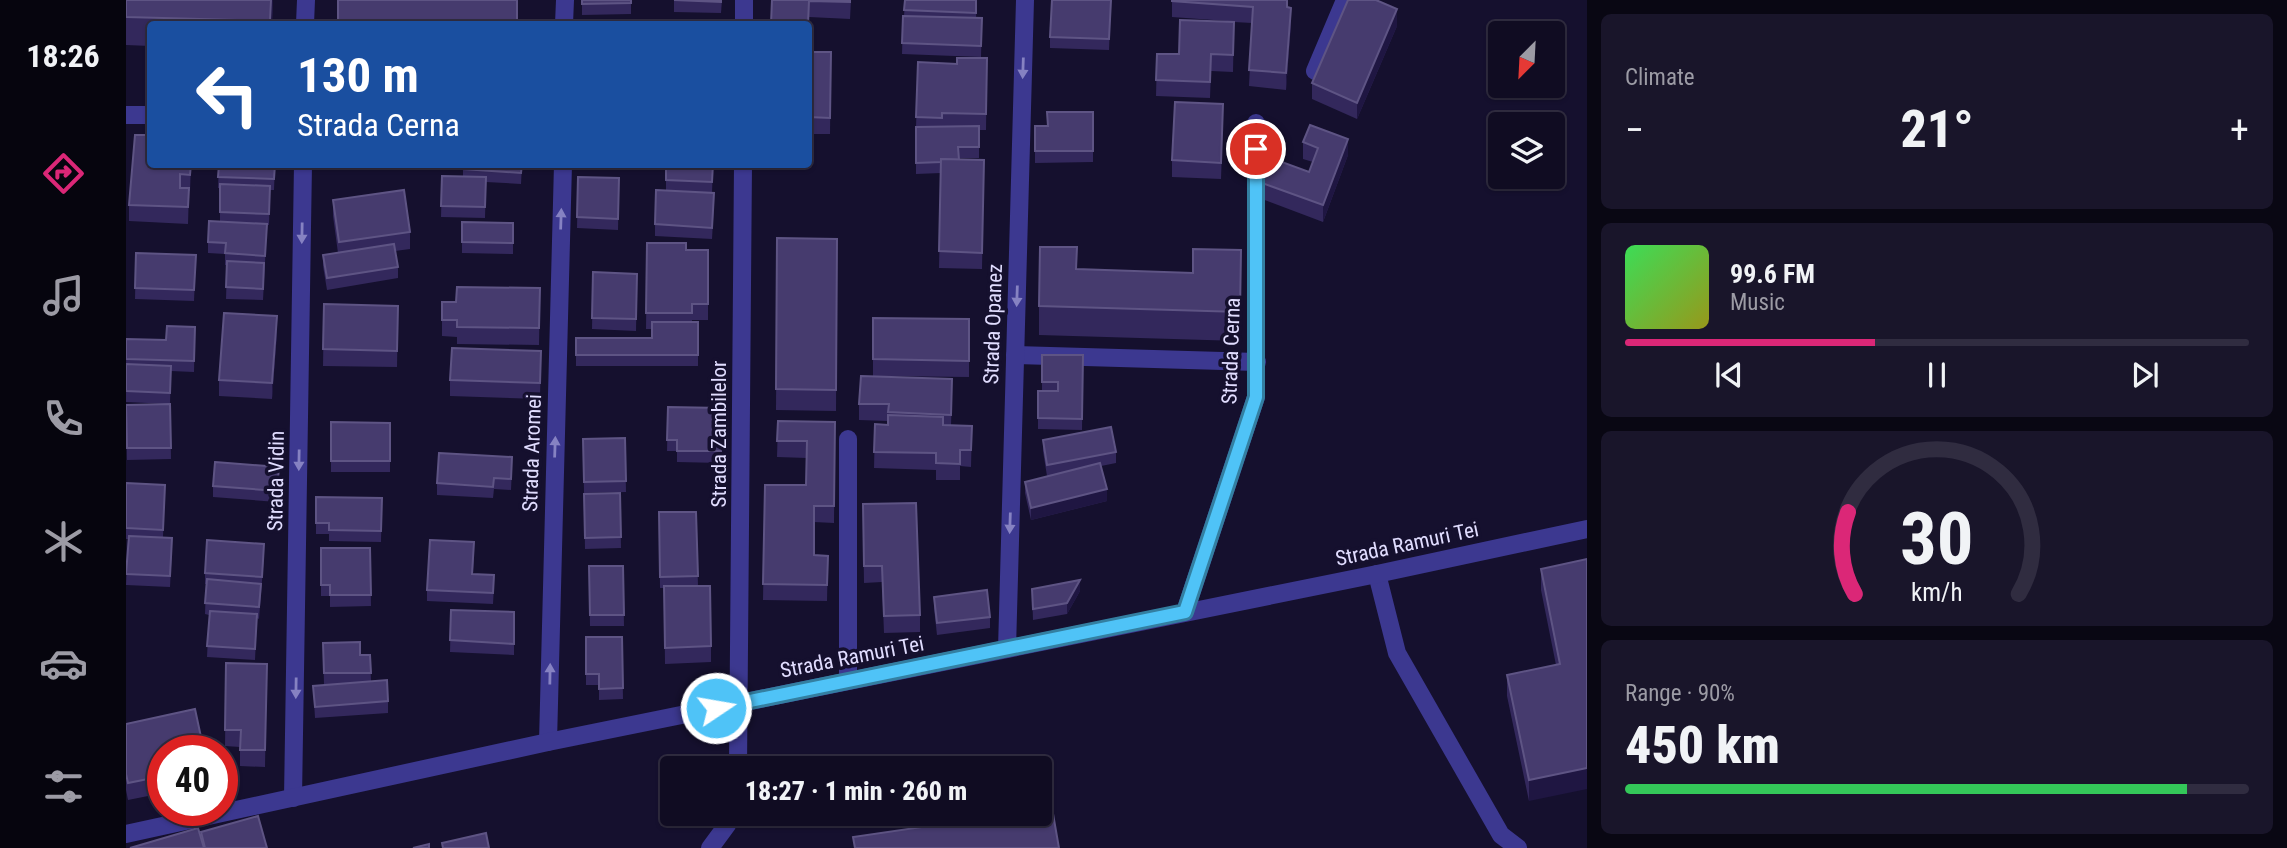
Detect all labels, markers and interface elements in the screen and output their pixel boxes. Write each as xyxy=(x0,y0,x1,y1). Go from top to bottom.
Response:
north arrow xyxy=(1488,21,1564,98)
map controls xyxy=(1488,21,1565,189)
text: 18:26 xyxy=(26,37,100,75)
text: 130 m xyxy=(297,47,419,104)
icon: left xyxy=(182,49,273,140)
one-way arrow xyxy=(1017,57,1029,79)
text: Climate xyxy=(1625,64,1695,91)
text: 21° xyxy=(1900,99,1974,160)
text: Strada Cerna xyxy=(297,106,460,144)
text: − xyxy=(1625,108,1644,152)
text: + xyxy=(2230,108,2249,152)
button: layers xyxy=(1488,112,1565,189)
pin xyxy=(1226,119,1286,179)
icon: arrive xyxy=(1237,130,1275,168)
icon: directions xyxy=(39,149,88,198)
one-way arrow xyxy=(555,208,567,230)
one-way arrow xyxy=(296,222,308,244)
text: 99.6 FM xyxy=(1730,259,1815,289)
street label: Strada Opanez xyxy=(979,263,1007,385)
icon: music xyxy=(39,271,88,320)
one-way arrow xyxy=(1011,285,1022,307)
text: Music xyxy=(1730,289,1785,316)
street label: Strada Cerna xyxy=(1217,297,1245,405)
icon: previous xyxy=(1710,356,1748,394)
icon: pause xyxy=(1918,356,1956,394)
icon: next xyxy=(2126,356,2164,394)
street label: Strada Zambilelor xyxy=(707,361,731,507)
icon: phone xyxy=(39,394,88,443)
street label: Strada Aromei xyxy=(518,394,546,512)
street label: Strada Vidin xyxy=(263,431,289,531)
one-way arrow xyxy=(549,435,561,457)
one-way arrow xyxy=(293,449,305,471)
text: 30 xyxy=(1900,497,1974,583)
one-way arrow xyxy=(1005,512,1016,534)
icon: climate xyxy=(39,517,88,566)
street label: Strada Ramuri Tei xyxy=(1333,517,1481,571)
text: km/h xyxy=(1911,578,1963,607)
street label: Strada Ramuri Tei xyxy=(778,631,926,683)
icon: car xyxy=(39,639,88,688)
one-way arrow xyxy=(544,663,556,685)
position arrow xyxy=(679,671,753,745)
one-way arrow xyxy=(290,677,302,699)
text: Range · 90% xyxy=(1625,680,1735,707)
text: 450 km xyxy=(1625,715,1780,776)
speed limit sign: 40 xyxy=(147,735,238,826)
icon: filters xyxy=(39,762,88,811)
text: 18:27 · 1 min · 260 m xyxy=(745,776,967,806)

